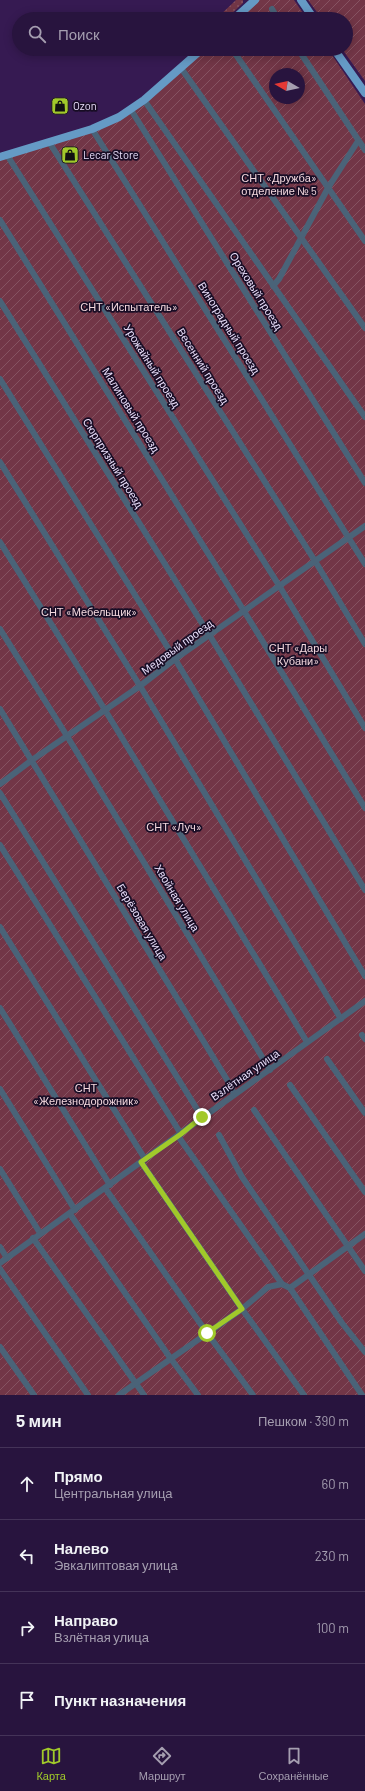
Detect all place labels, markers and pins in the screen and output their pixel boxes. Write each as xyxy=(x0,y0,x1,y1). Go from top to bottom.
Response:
shop icon: Ozon xyxy=(50,96,70,116)
place label: Ozon xyxy=(73,99,97,112)
shop icon: Lecar Store xyxy=(60,145,80,165)
place label: Lecar Store xyxy=(83,148,139,161)

